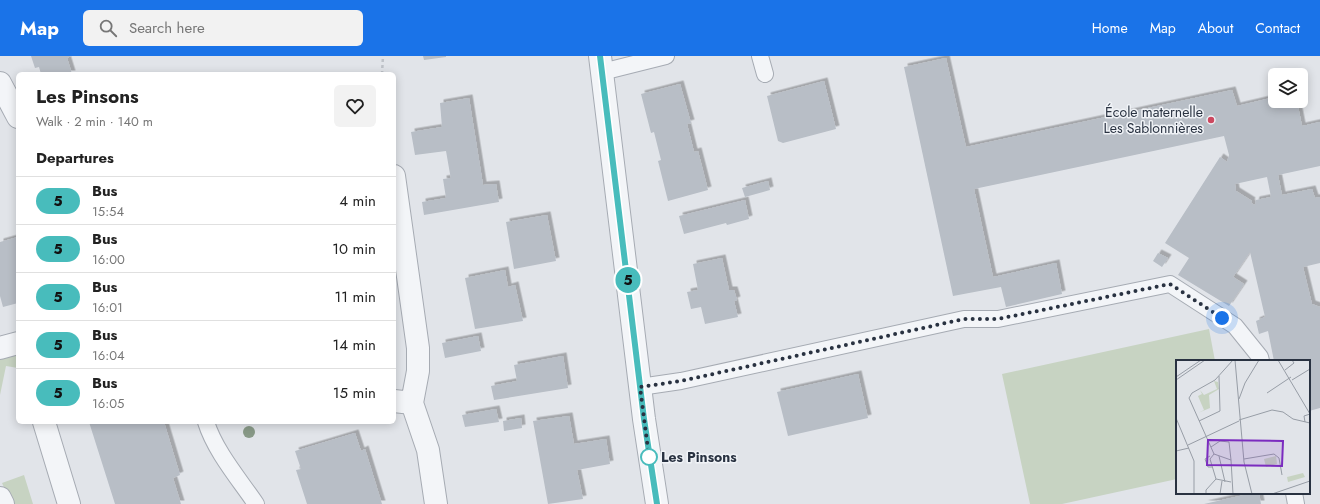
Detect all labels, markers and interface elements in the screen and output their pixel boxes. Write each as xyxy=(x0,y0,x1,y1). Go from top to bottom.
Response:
search box xyxy=(83,10,363,46)
text: Map xyxy=(20,15,59,42)
icon: search xyxy=(97,17,119,39)
text: Search here xyxy=(129,17,205,39)
text: Home xyxy=(1092,18,1128,38)
text: Map xyxy=(1150,18,1176,38)
text: About xyxy=(1198,18,1233,38)
text: Contact xyxy=(1255,18,1300,38)
map controls xyxy=(1268,68,1308,108)
button: layers xyxy=(1268,68,1308,108)
text: Les Pinsons xyxy=(36,83,139,110)
button: heart xyxy=(334,85,376,127)
place label: École maternelle Les Sablonnières xyxy=(1103,102,1203,138)
text: Walk · 2 min · 140 m xyxy=(36,112,153,131)
marker: École maternelle Les Sablonnières xyxy=(1206,115,1216,125)
text: Departures xyxy=(36,147,114,169)
text: Bus xyxy=(92,180,117,202)
text: 4 min xyxy=(339,190,376,212)
text: 5 xyxy=(53,191,63,211)
text: 15:54 xyxy=(92,202,124,221)
text: Bus xyxy=(92,228,117,250)
text: 10 min xyxy=(332,238,376,260)
text: 5 xyxy=(53,239,63,259)
text: 16:00 xyxy=(92,250,125,269)
line badge: 5 xyxy=(615,267,641,293)
text: 5 xyxy=(623,270,633,290)
text: Bus xyxy=(92,276,117,298)
text: 11 min xyxy=(335,286,376,308)
text: 5 xyxy=(53,287,63,307)
text: 16:01 xyxy=(92,298,123,317)
your location xyxy=(1212,308,1232,328)
text: Bus xyxy=(92,324,117,346)
text: 14 min xyxy=(333,334,376,356)
text: 5 xyxy=(53,335,63,355)
text: 16:04 xyxy=(92,346,125,365)
inset map xyxy=(1176,360,1310,494)
text: Bus xyxy=(92,372,117,394)
text: 15 min xyxy=(333,382,376,404)
text: 5 xyxy=(53,383,63,403)
text: 16:05 xyxy=(92,394,124,413)
place label: Les Pinsons xyxy=(661,447,737,467)
marker: Les Pinsons xyxy=(640,448,658,466)

